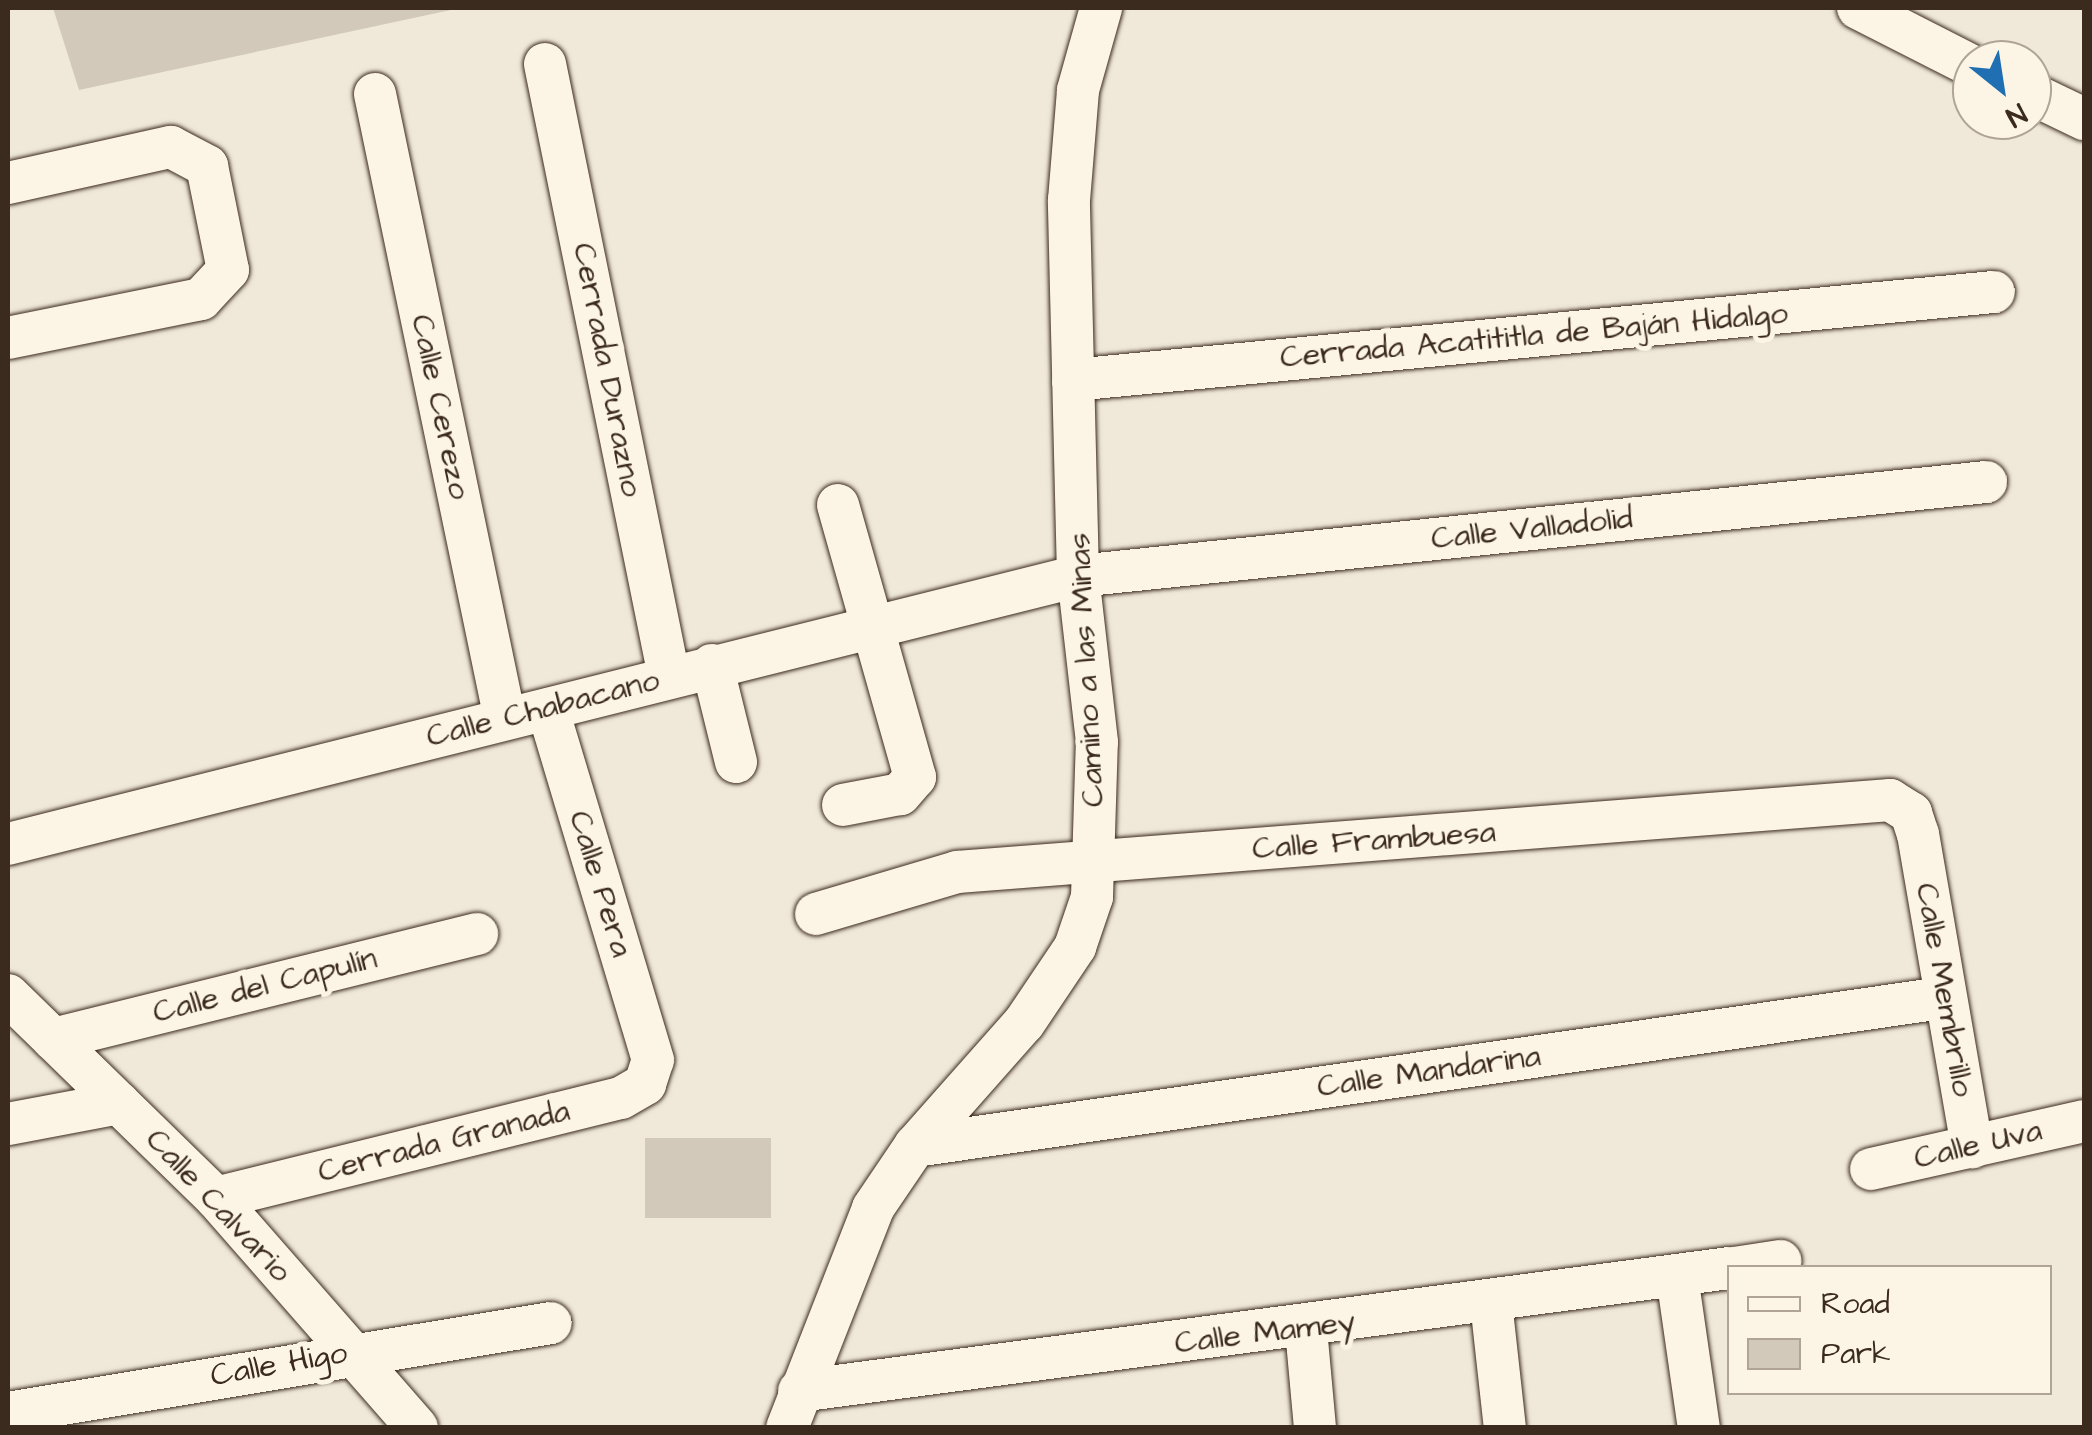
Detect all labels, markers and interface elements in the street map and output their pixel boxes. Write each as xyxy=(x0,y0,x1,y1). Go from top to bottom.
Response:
north arrow xyxy=(1952,40,2052,140)
text: N xyxy=(1999,93,2034,136)
street label: Cerrada Durazno xyxy=(564,240,650,500)
street label: Cerrada Acatititla de Baján Hidalgo xyxy=(1279,295,1789,377)
street label: Calle Cerezo xyxy=(402,311,478,503)
street label: Calle Valladolid xyxy=(1429,499,1635,559)
street label: Camino a las Minas xyxy=(1061,532,1113,808)
street label: Calle Chabacano xyxy=(423,661,663,757)
street label: Calle Pera xyxy=(560,806,640,962)
street label: Calle Frambuesa xyxy=(1251,813,1497,869)
street label: Calle Membrillo xyxy=(1906,880,1982,1100)
street label: Calle del Capulín xyxy=(149,940,381,1032)
street label: Calle Mandarina xyxy=(1315,1037,1543,1107)
street label: Cerrada Granada xyxy=(314,1092,574,1192)
street label: Calle Uva xyxy=(1910,1112,2046,1178)
street label: Calle Calvario xyxy=(137,1121,299,1291)
legend xyxy=(1727,1265,2052,1395)
text: Road xyxy=(1821,1283,1890,1325)
street label: Calle Mamey xyxy=(1173,1303,1357,1363)
text: Park xyxy=(1821,1333,1890,1375)
street label: Calle Higo xyxy=(208,1334,350,1396)

